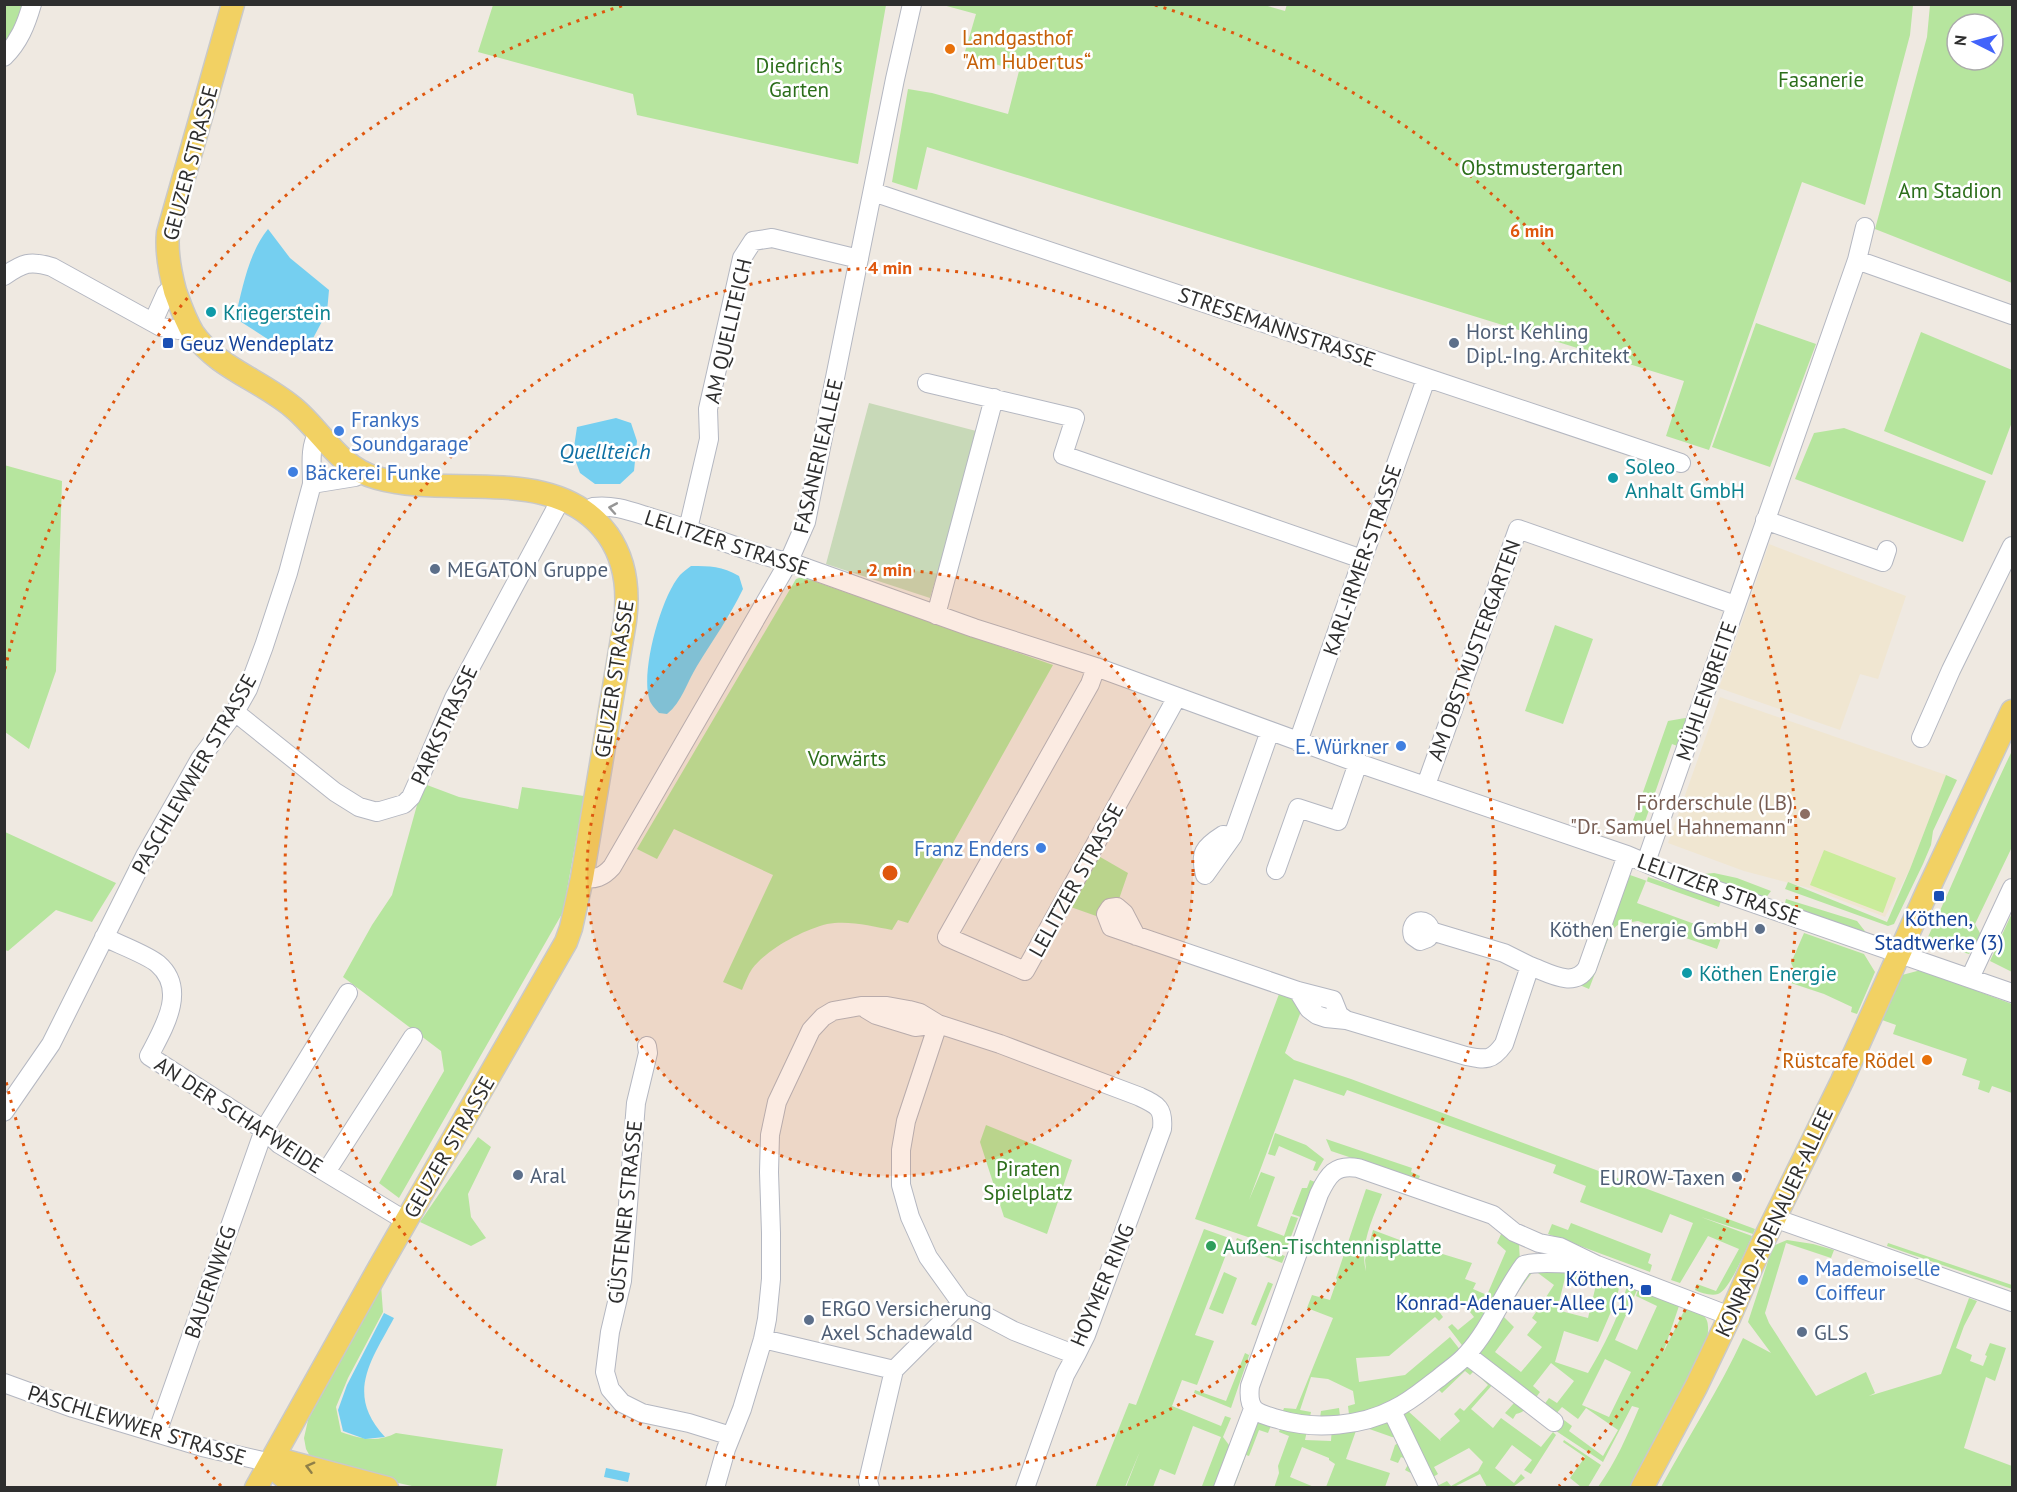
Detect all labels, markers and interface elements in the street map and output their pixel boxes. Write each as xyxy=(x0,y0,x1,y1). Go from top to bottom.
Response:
north arrow xyxy=(1945,12,2005,72)
place label: Landgasthof "Am Hubertus“ xyxy=(962,24,1091,75)
text: N xyxy=(1950,34,1971,47)
marker: Landgasthof "Am Hubertus“ xyxy=(943,42,957,56)
park label: Diedrich's Garten xyxy=(755,52,843,103)
park label: Fasanerie xyxy=(1778,66,1864,93)
street label: GEUZER STRASSE xyxy=(156,83,224,243)
park label: Obstmustergarten xyxy=(1461,154,1623,181)
park label: Am Stadion xyxy=(1898,177,2002,204)
text: 6 min xyxy=(1510,219,1554,242)
street label: AM QUELLTEICH xyxy=(698,256,758,406)
text: 4 min xyxy=(868,256,912,279)
street label: STRESEMANNSTRASSE xyxy=(1175,281,1379,373)
place label: Kriegerstein xyxy=(223,299,331,326)
marker: Kriegerstein xyxy=(204,305,218,319)
place label: Horst Kehling Dipl.-Ing. Architekt xyxy=(1466,318,1630,369)
place label: Geuz Wendeplatz xyxy=(180,330,334,357)
marker: Geuz Wendeplatz xyxy=(161,336,175,350)
marker: Horst Kehling Dipl.-Ing. Architekt xyxy=(1447,336,1461,350)
street label: FASANERIEALLEE xyxy=(787,376,849,536)
place label: Frankys Soundgarage xyxy=(351,406,469,457)
marker: Frankys Soundgarage xyxy=(332,424,346,438)
water label: Quellteich xyxy=(559,437,651,465)
place label: Soleo Anhalt GmbH xyxy=(1625,453,1745,504)
place label: Bäckerei Funke xyxy=(305,459,441,486)
street label: KARL-IRMER-STRASSE xyxy=(1317,461,1407,659)
marker: Bäckerei Funke xyxy=(286,465,300,479)
marker: Soleo Anhalt GmbH xyxy=(1606,471,1620,485)
one-way arrow xyxy=(608,502,618,514)
street label: LELITZER STRASSE xyxy=(641,504,813,582)
street label: AM OBSTMUSTERGARTEN xyxy=(1421,536,1527,764)
place label: MEGATON Gruppe xyxy=(447,556,608,583)
text: 2 min xyxy=(868,558,912,581)
marker: MEGATON Gruppe xyxy=(428,562,442,576)
street label: GEUZER STRASSE xyxy=(588,598,640,760)
street label: MÜHLENBREITE xyxy=(1670,618,1742,764)
street label: PARKSTRASSE xyxy=(405,661,483,789)
street label: PASCHLEWWER STRASSE xyxy=(126,669,262,879)
place label: E. Würkner xyxy=(1295,733,1389,760)
marker: E. Würkner xyxy=(1394,739,1408,753)
park label: Vorwärts xyxy=(807,745,886,772)
place label: Förderschule (LB) "Dr. Samuel Hahnemann" xyxy=(1570,789,1793,840)
street label: LELITZER STRASSE xyxy=(1023,798,1129,962)
marker: Förderschule (LB) "Dr. Samuel Hahnemann" xyxy=(1798,807,1812,821)
place label: Franz Enders xyxy=(914,835,1029,862)
marker: Franz Enders xyxy=(1034,841,1048,855)
street label: LELITZER STRASSE xyxy=(1634,847,1804,931)
centre of rings xyxy=(880,863,900,883)
marker: Köthen, Stadtwerke (3) xyxy=(1932,889,1946,903)
place label: Köthen, Stadtwerke (3) xyxy=(1874,905,2004,956)
place label: Köthen Energie GmbH xyxy=(1549,916,1748,943)
marker: Köthen Energie GmbH xyxy=(1753,922,1767,936)
place label: Köthen Energie xyxy=(1699,960,1837,987)
marker: Köthen Energie xyxy=(1680,966,1694,980)
place label: Rüstcafe Rödel xyxy=(1782,1047,1915,1074)
street label: AN DER SCHAFWEIDE xyxy=(150,1051,328,1179)
marker: Rüstcafe Rödel xyxy=(1920,1053,1934,1067)
street label: GEUZER STRASSE xyxy=(398,1071,500,1223)
street label: KONRAD-ADENAUER-ALLEE xyxy=(1709,1103,1839,1341)
street label: GÜSTENER STRASSE xyxy=(602,1119,648,1305)
park label: Piraten Spielplatz xyxy=(983,1155,1073,1206)
place label: Aral xyxy=(530,1162,566,1189)
place label: EUROW-Taxen xyxy=(1600,1164,1725,1191)
marker: Aral xyxy=(511,1168,525,1182)
marker: EUROW-Taxen xyxy=(1730,1170,1744,1184)
street label: HOYMER RING xyxy=(1064,1219,1140,1351)
street label: BAUERNWEG xyxy=(178,1222,242,1342)
place label: Außen-Tischtennisplatte xyxy=(1223,1233,1442,1260)
marker: Außen-Tischtennisplatte xyxy=(1204,1239,1218,1253)
place label: Mademoiselle Coiffeur xyxy=(1815,1255,1940,1306)
place label: Köthen, Konrad-Adenauer-Allee (1) xyxy=(1396,1265,1634,1316)
marker: Mademoiselle Coiffeur xyxy=(1796,1273,1810,1287)
marker: Köthen, Konrad-Adenauer-Allee (1) xyxy=(1639,1283,1653,1297)
place label: ERGO Versicherung Axel Schadewald xyxy=(821,1295,992,1346)
marker: ERGO Versicherung Axel Schadewald xyxy=(802,1313,816,1327)
place label: GLS xyxy=(1814,1319,1849,1346)
marker: GLS xyxy=(1795,1325,1809,1339)
street label: PASCHLEWWER STRASSE xyxy=(25,1379,249,1471)
one-way arrow xyxy=(305,1462,316,1474)

